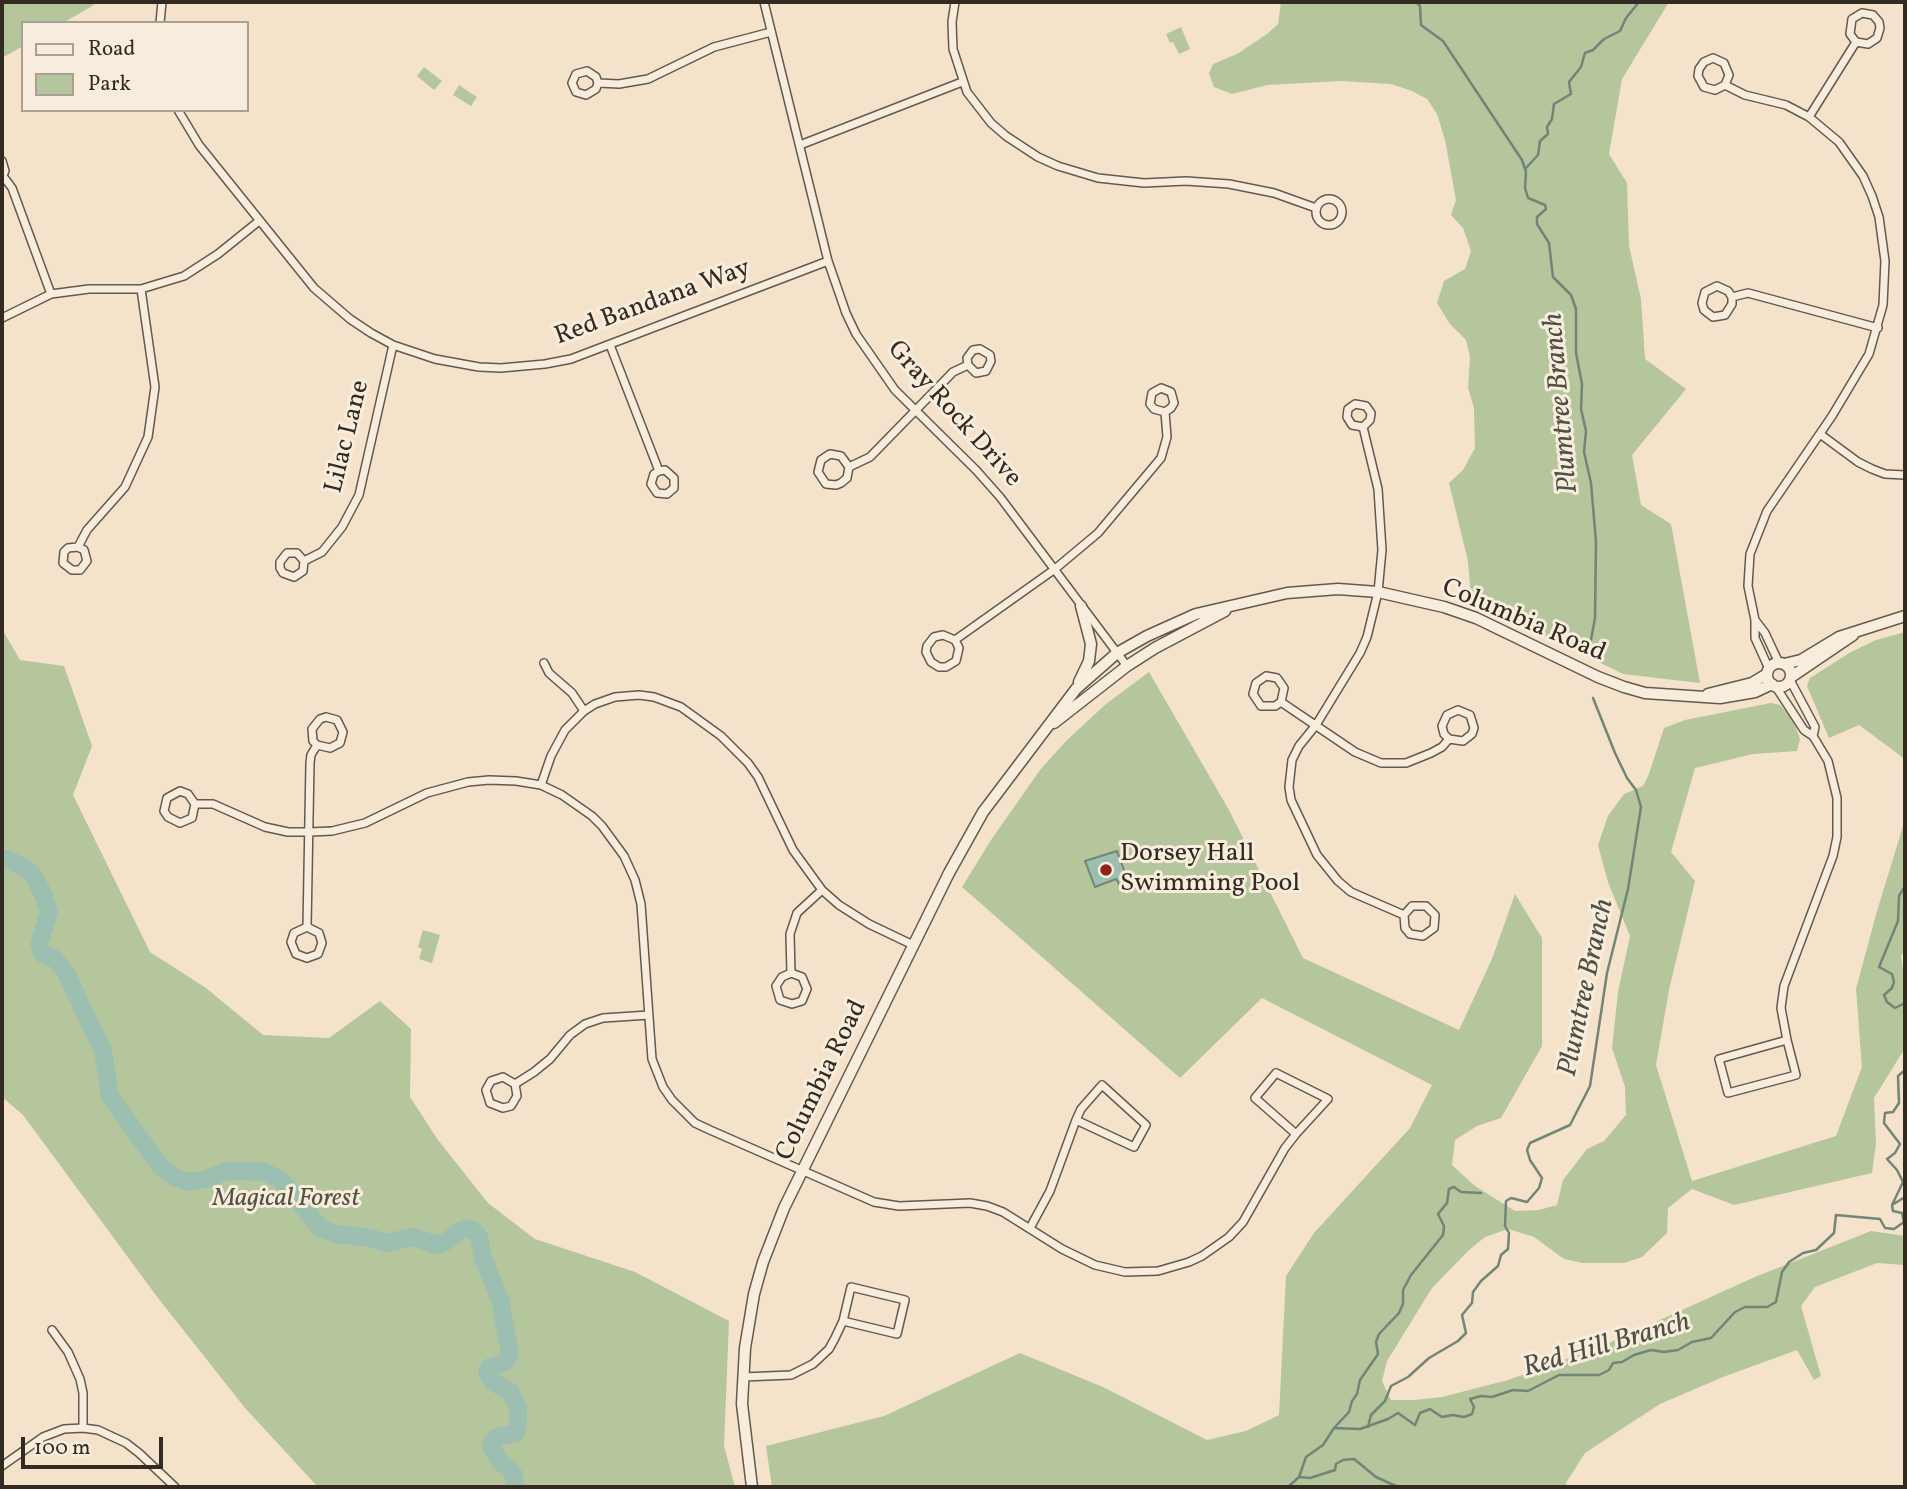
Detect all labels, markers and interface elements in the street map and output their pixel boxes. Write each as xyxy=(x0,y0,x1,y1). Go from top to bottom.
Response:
legend xyxy=(21,21,248,112)
text: Road xyxy=(88,35,135,64)
text: Park xyxy=(88,70,131,99)
street label: Red Bandana Way xyxy=(551,254,755,354)
water label: Plumtree Branch xyxy=(1538,311,1588,495)
street label: Gray Rock Drive xyxy=(879,335,1027,495)
street label: Lilac Lane xyxy=(320,377,378,497)
street label: Columbia Road xyxy=(1436,573,1610,671)
place label: Dorsey Hall Swimming Pool xyxy=(1120,839,1300,900)
marker: Dorsey Hall Swimming Pool xyxy=(1098,862,1114,878)
water label: Plumtree Branch xyxy=(1553,896,1623,1080)
street label: Columbia Road xyxy=(771,996,875,1166)
park label: Magical Forest xyxy=(212,1184,360,1216)
water label: Red Hill Branch xyxy=(1519,1307,1695,1387)
scale bar xyxy=(24,1422,166,1466)
text: 100 m xyxy=(34,1434,91,1463)

